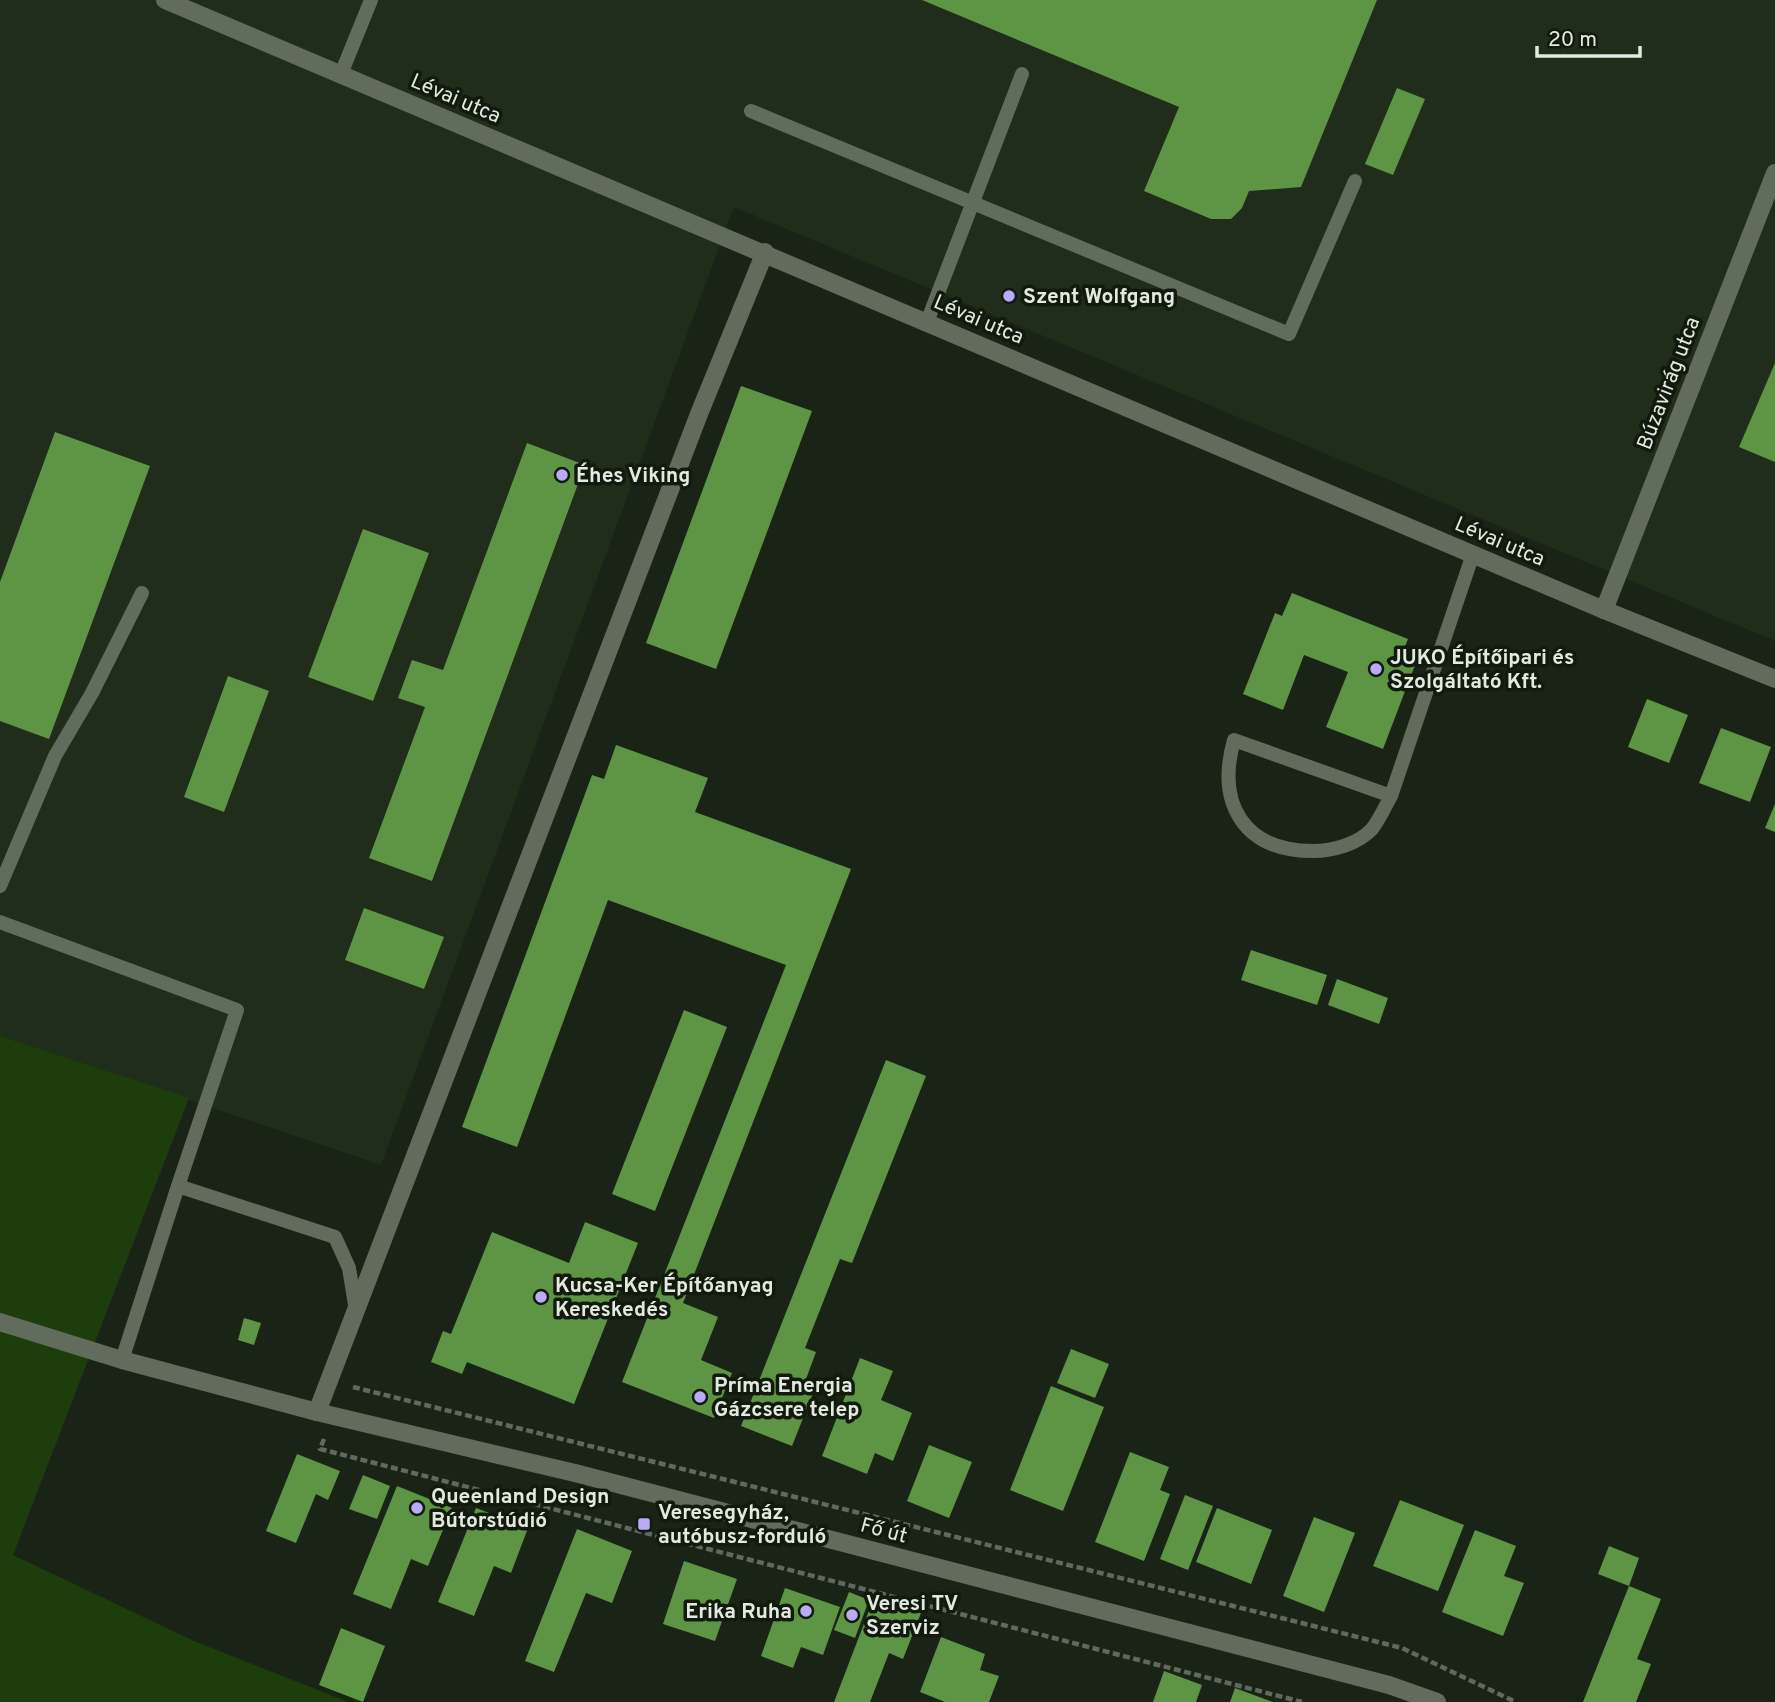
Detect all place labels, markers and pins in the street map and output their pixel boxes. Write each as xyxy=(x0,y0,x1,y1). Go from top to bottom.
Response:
place label: Szent Wolfgang xyxy=(1023,284,1175,311)
marker: Szent Wolfgang xyxy=(1001,288,1017,304)
place label: Éhes Viking xyxy=(576,462,691,490)
marker: Éhes Viking xyxy=(554,467,570,483)
place label: JUKO Építőipari és Szolgáltató Kft. xyxy=(1390,644,1574,696)
marker: JUKO Építőipari és Szolgáltató Kft. xyxy=(1368,661,1384,677)
place label: Kucsa-Ker Építőanyag Kereskedés xyxy=(555,1272,774,1324)
marker: Kucsa-Ker Építőanyag Kereskedés xyxy=(533,1289,549,1305)
place label: Príma Energia Gázcsere telep xyxy=(714,1373,859,1424)
marker: Príma Energia Gázcsere telep xyxy=(692,1389,708,1405)
place label: Queenland Design Bútorstúdió xyxy=(431,1484,610,1535)
marker: Queenland Design Bútorstúdió xyxy=(409,1500,425,1516)
place label: Veresegyház, autóbusz-forduló xyxy=(658,1500,826,1551)
marker: Veresegyház, autóbusz-forduló xyxy=(636,1516,652,1532)
place label: Veresi TV Szerviz xyxy=(866,1591,958,1642)
place label: Erika Ruha xyxy=(685,1599,792,1626)
marker: Erika Ruha xyxy=(798,1603,814,1619)
marker: Veresi TV Szerviz xyxy=(844,1607,860,1623)

